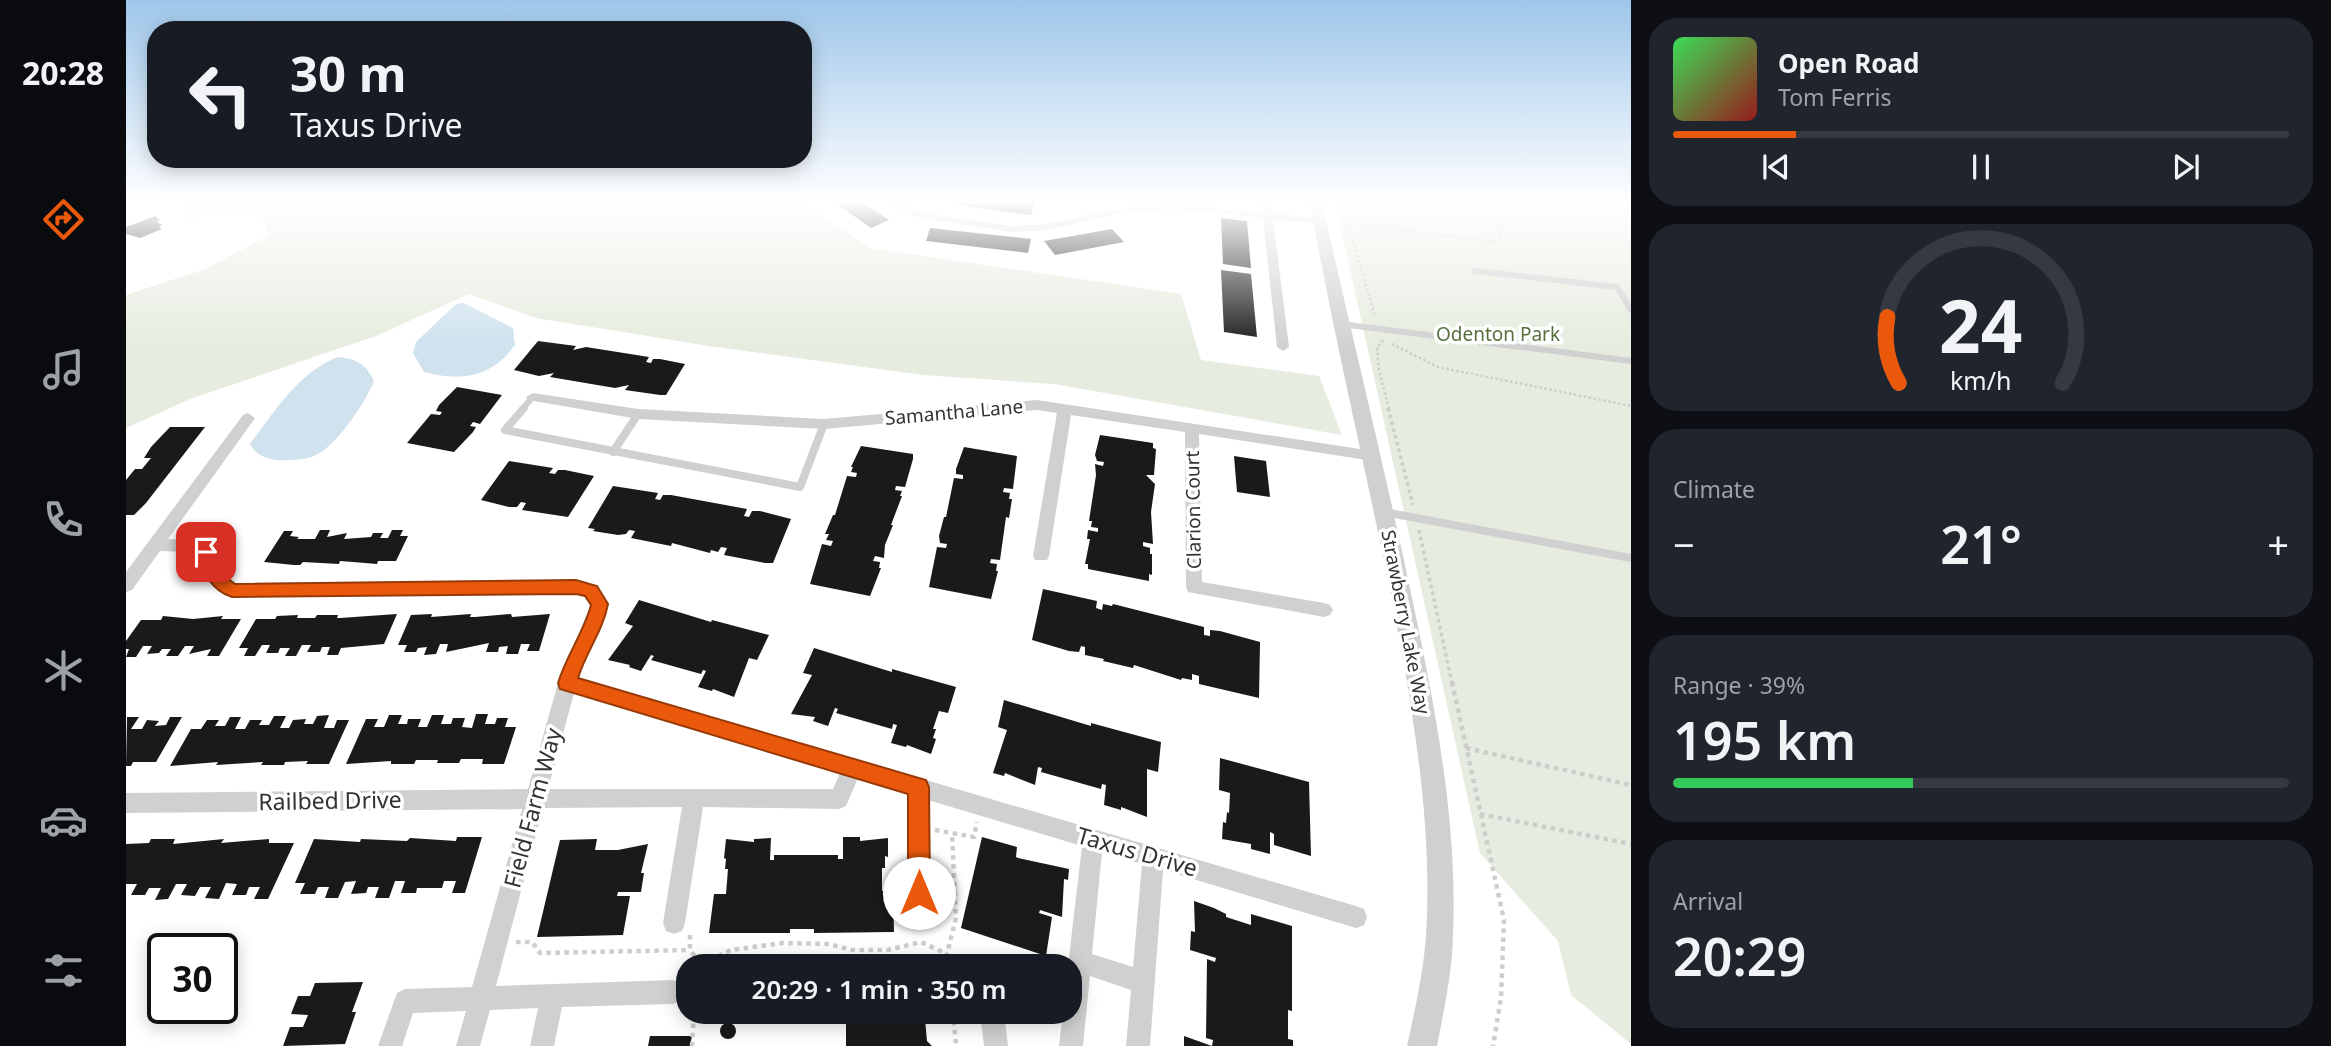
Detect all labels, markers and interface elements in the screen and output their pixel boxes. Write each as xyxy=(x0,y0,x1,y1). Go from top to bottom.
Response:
text: 30 m xyxy=(290,40,407,106)
text: Open Road xyxy=(1778,45,1920,81)
icon: left xyxy=(175,49,266,140)
text: 20:28 xyxy=(22,51,104,94)
text: Tom Ferris xyxy=(1778,81,1891,113)
text: Taxus Drive xyxy=(290,103,463,146)
icon: previous xyxy=(1757,148,1795,186)
icon: pause xyxy=(1962,148,2000,186)
icon: next xyxy=(2167,148,2205,186)
icon: directions xyxy=(39,195,88,244)
text: 24 xyxy=(1939,276,2023,375)
park label: Odenton Park xyxy=(1436,321,1560,347)
icon: music xyxy=(39,345,88,394)
text: km/h xyxy=(1950,363,2012,397)
street label: Samantha Lane xyxy=(884,393,1024,431)
street label: Clarion Court xyxy=(1179,450,1207,569)
text: Climate xyxy=(1673,473,1755,505)
icon: phone xyxy=(39,495,88,544)
text: 21° xyxy=(1940,508,2022,579)
text: − xyxy=(1673,518,1695,570)
text: + xyxy=(2267,518,2289,570)
pin xyxy=(176,522,236,582)
street label: Strawberry Lake Way xyxy=(1375,528,1437,717)
icon: arrive xyxy=(187,533,225,571)
icon: climate xyxy=(39,646,88,695)
text: Range · 39% xyxy=(1673,669,1805,701)
text: 195 km xyxy=(1673,704,1856,775)
street label: Field Farm Way xyxy=(495,724,569,891)
street label: Railbed Drive xyxy=(258,783,402,817)
icon: car xyxy=(39,796,88,845)
street label: Taxus Drive xyxy=(1073,819,1201,884)
position arrow xyxy=(882,856,956,930)
text: Arrival xyxy=(1673,885,1743,917)
text: 20:29 xyxy=(1673,920,1806,991)
speed limit sign: 30 xyxy=(147,933,238,1024)
icon: filters xyxy=(39,946,88,995)
text: 20:29 · 1 min · 350 m xyxy=(752,971,1006,1007)

